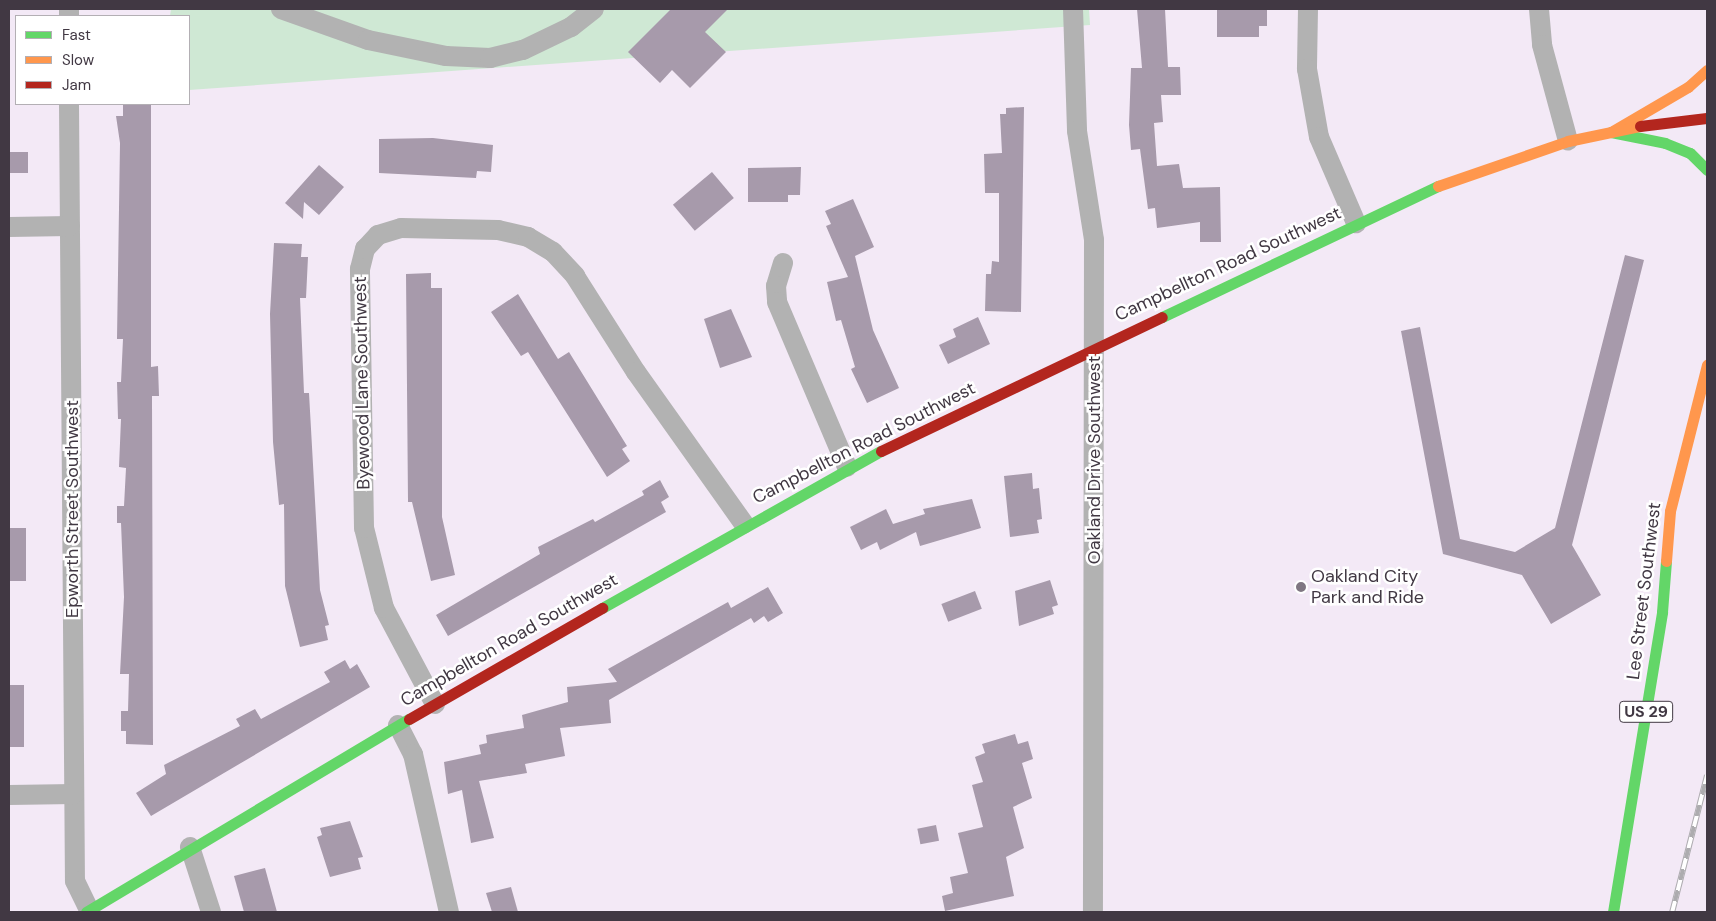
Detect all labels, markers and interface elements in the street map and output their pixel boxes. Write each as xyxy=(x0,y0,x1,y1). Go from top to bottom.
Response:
legend xyxy=(15,15,190,105)
text: Fast xyxy=(62,25,91,45)
text: Slow xyxy=(62,50,94,70)
text: Jam xyxy=(62,75,91,95)
street label: Campbellton Road Southwest xyxy=(1112,202,1344,326)
street label: Byewood Lane Southwest xyxy=(349,276,375,490)
street label: Oakland Drive Southwest xyxy=(1083,356,1105,564)
street label: Campbellton Road Southwest xyxy=(749,377,979,509)
street label: Epworth Street Southwest xyxy=(61,400,83,618)
street label: Lee Street Southwest xyxy=(1622,501,1666,681)
place label: Oakland City Park and Ride xyxy=(1311,566,1424,608)
street label: Campbellton Road Southwest xyxy=(397,569,621,711)
marker: Oakland City Park and Ride xyxy=(1295,581,1307,593)
road number: US 29 xyxy=(1618,699,1674,726)

